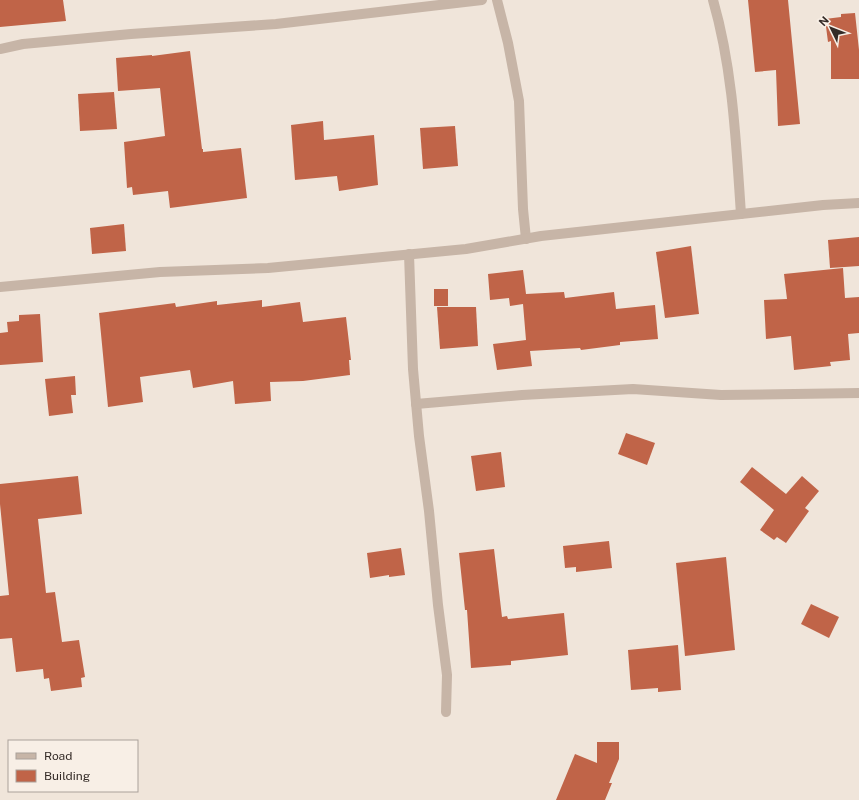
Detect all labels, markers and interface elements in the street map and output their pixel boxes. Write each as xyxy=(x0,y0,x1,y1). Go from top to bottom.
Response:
north arrow xyxy=(811,8,851,48)
text: N xyxy=(816,14,831,28)
legend xyxy=(8,740,138,792)
text: Road xyxy=(44,749,72,763)
text: Building xyxy=(44,769,90,783)

